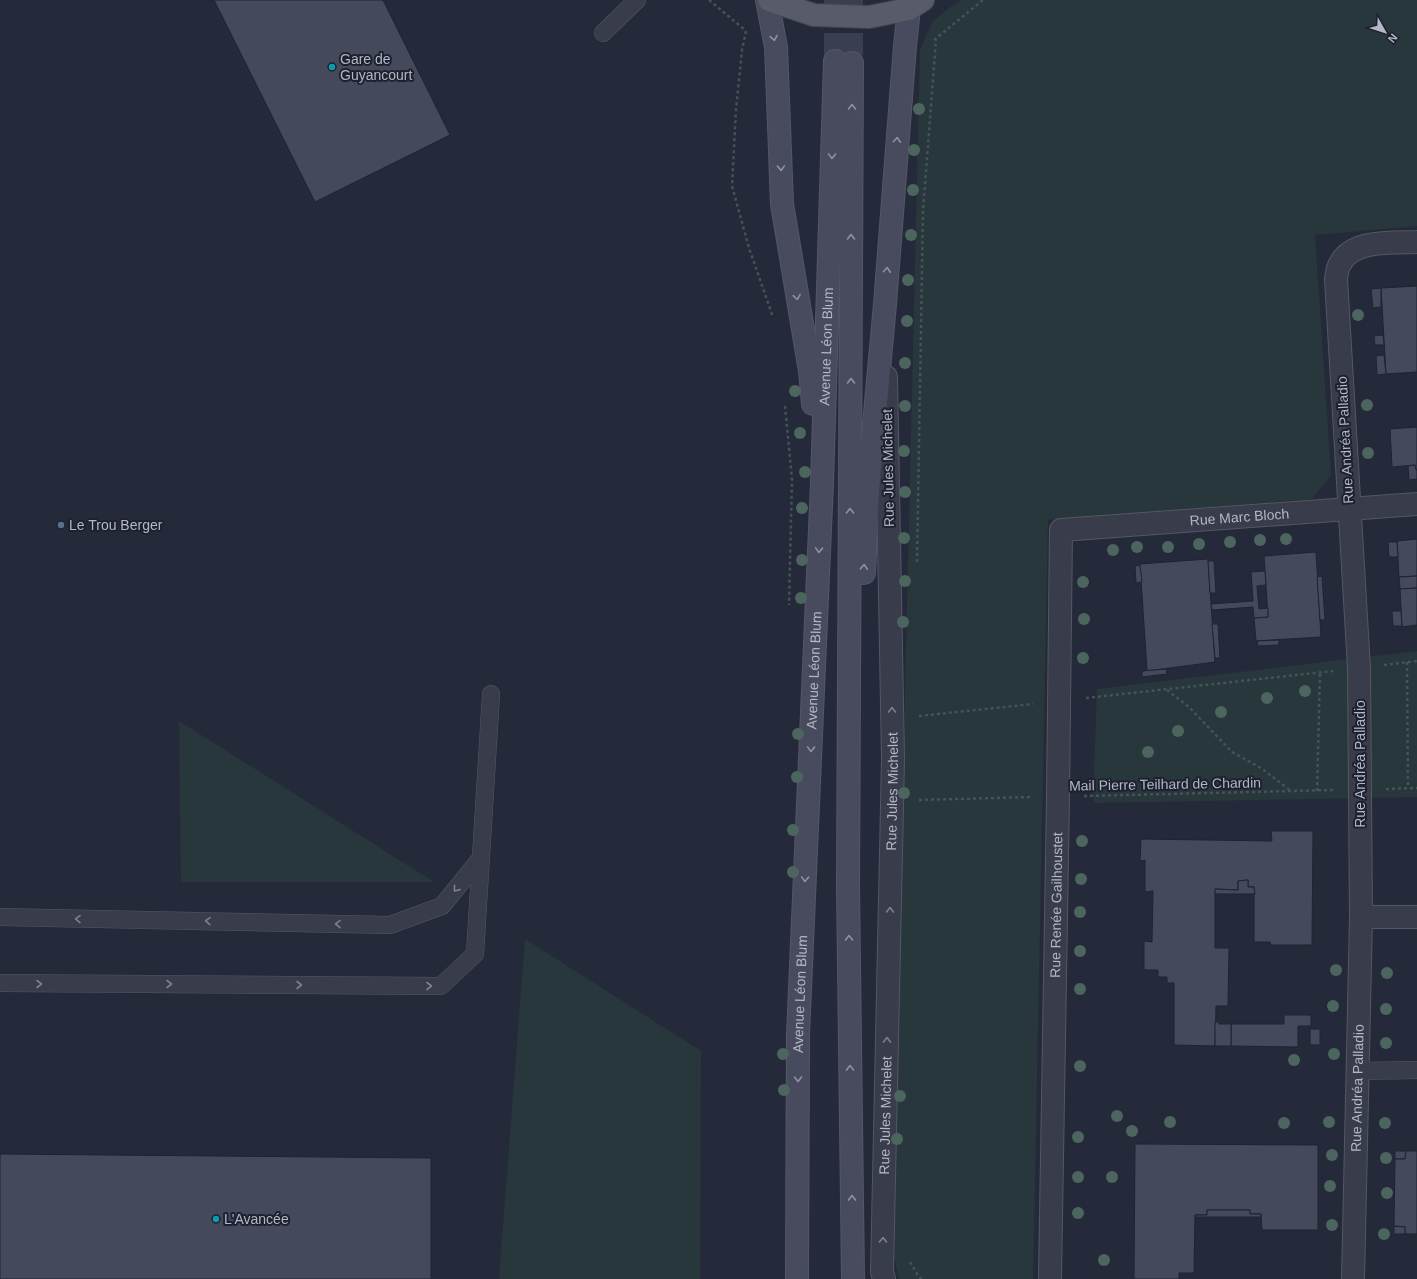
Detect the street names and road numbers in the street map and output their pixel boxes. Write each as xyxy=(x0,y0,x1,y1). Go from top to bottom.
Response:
street label: Avenue Léon Blum xyxy=(816,287,836,406)
street label: Rue Andréa Palladio xyxy=(1334,376,1356,504)
street label: Rue Jules Michelet xyxy=(879,409,897,527)
street label: Rue Marc Bloch xyxy=(1189,505,1290,529)
street label: Avenue Léon Blum xyxy=(803,611,824,730)
street label: Rue Andréa Palladio xyxy=(1352,700,1368,828)
street label: Rue Jules Michelet xyxy=(883,732,901,851)
street label: Mail Pierre Teilhard de Chardin xyxy=(1069,774,1261,794)
street label: Rue Renée Gailhoustet xyxy=(1047,832,1065,978)
street label: Avenue Léon Blum xyxy=(790,935,810,1053)
street label: Rue Andréa Palladio xyxy=(1348,1024,1367,1152)
street label: Rue Jules Michelet xyxy=(876,1056,895,1175)

